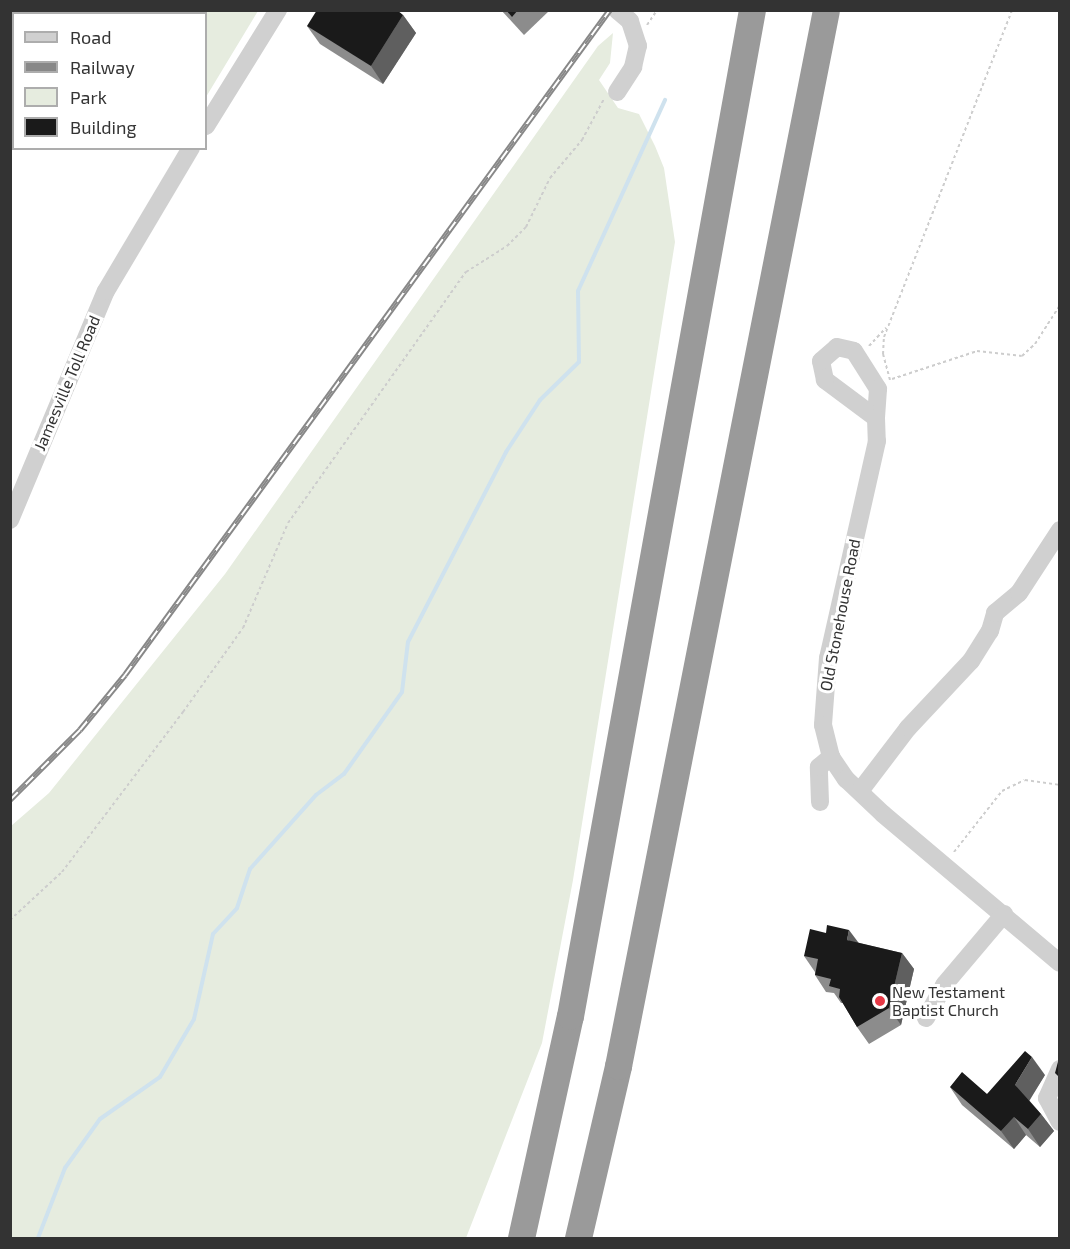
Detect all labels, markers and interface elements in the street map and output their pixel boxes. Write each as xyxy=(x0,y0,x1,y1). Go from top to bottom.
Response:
legend xyxy=(12,12,207,150)
text: Road xyxy=(70,26,111,48)
text: Railway xyxy=(70,56,135,78)
text: Park xyxy=(70,86,107,108)
text: Building xyxy=(70,116,137,138)
street label: Jamesville Toll Road xyxy=(30,312,104,454)
street label: Old Stonehouse Road xyxy=(816,537,864,693)
place label: New Testament Baptist Church xyxy=(892,982,1006,1020)
marker: New Testament Baptist Church xyxy=(873,994,887,1008)

